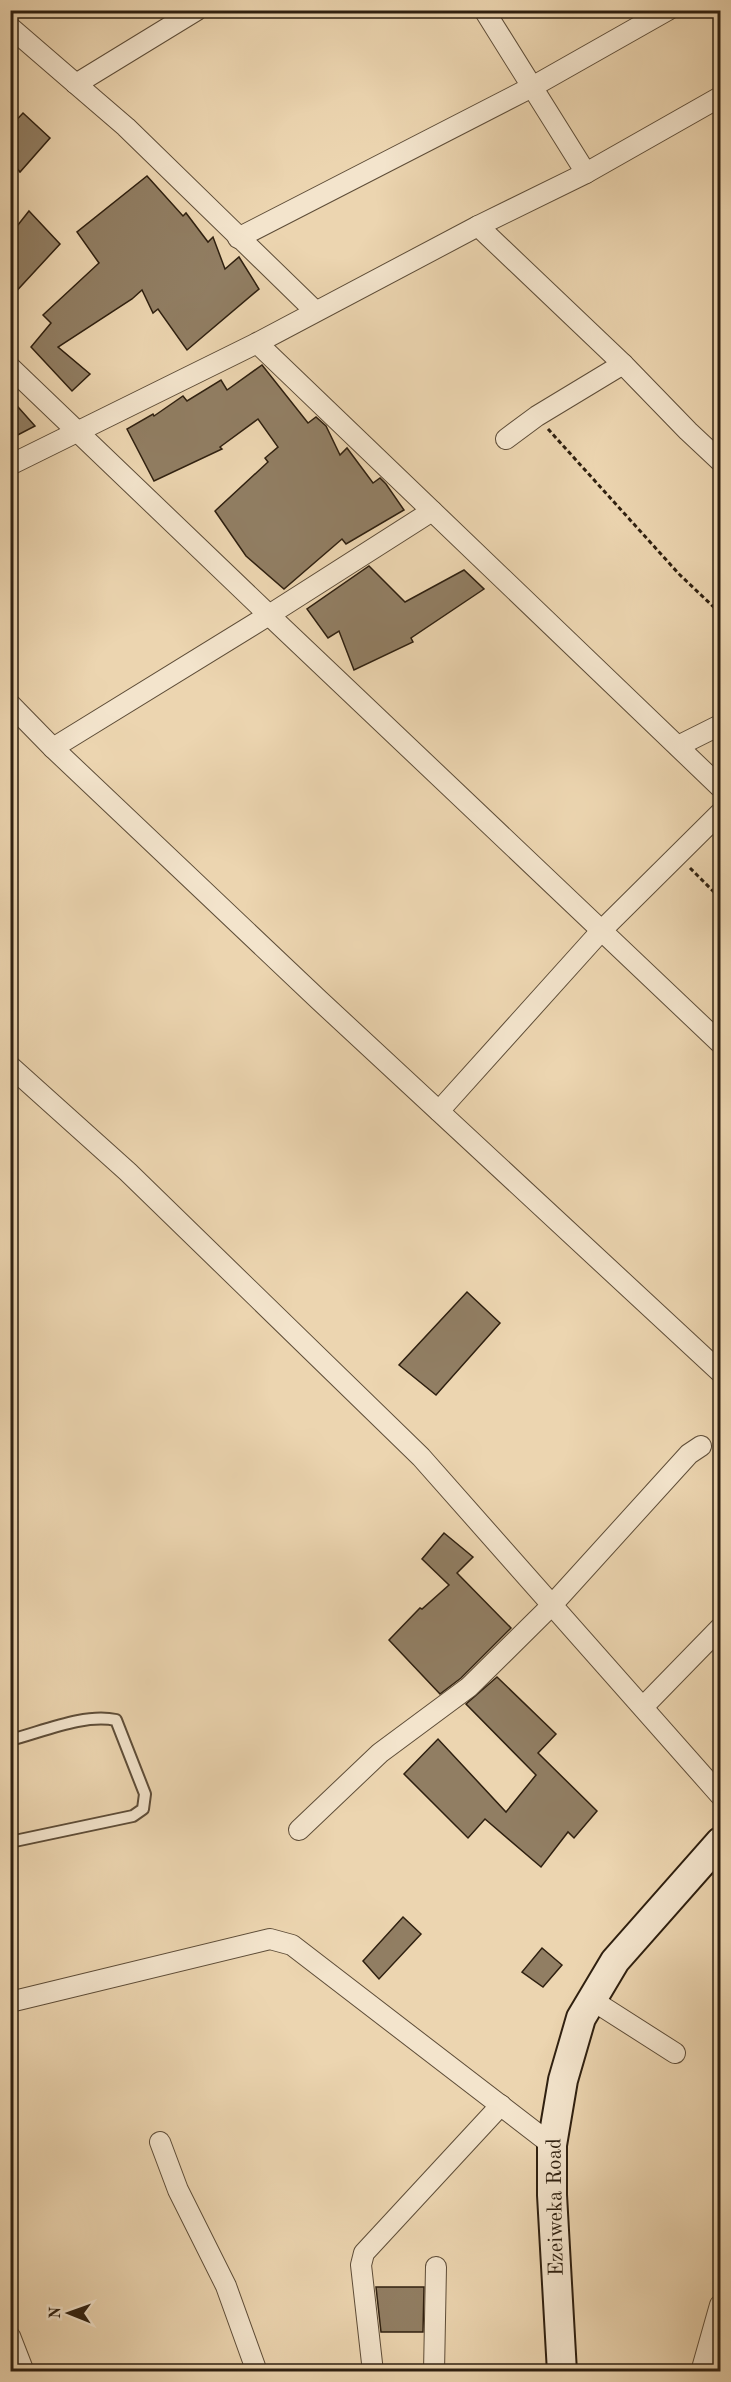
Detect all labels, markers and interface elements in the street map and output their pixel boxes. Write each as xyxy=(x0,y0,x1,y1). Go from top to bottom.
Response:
street label: Ezeiweka Road xyxy=(544,2138,568,2276)
north arrow xyxy=(39,2283,99,2343)
text: N xyxy=(48,2306,64,2319)

